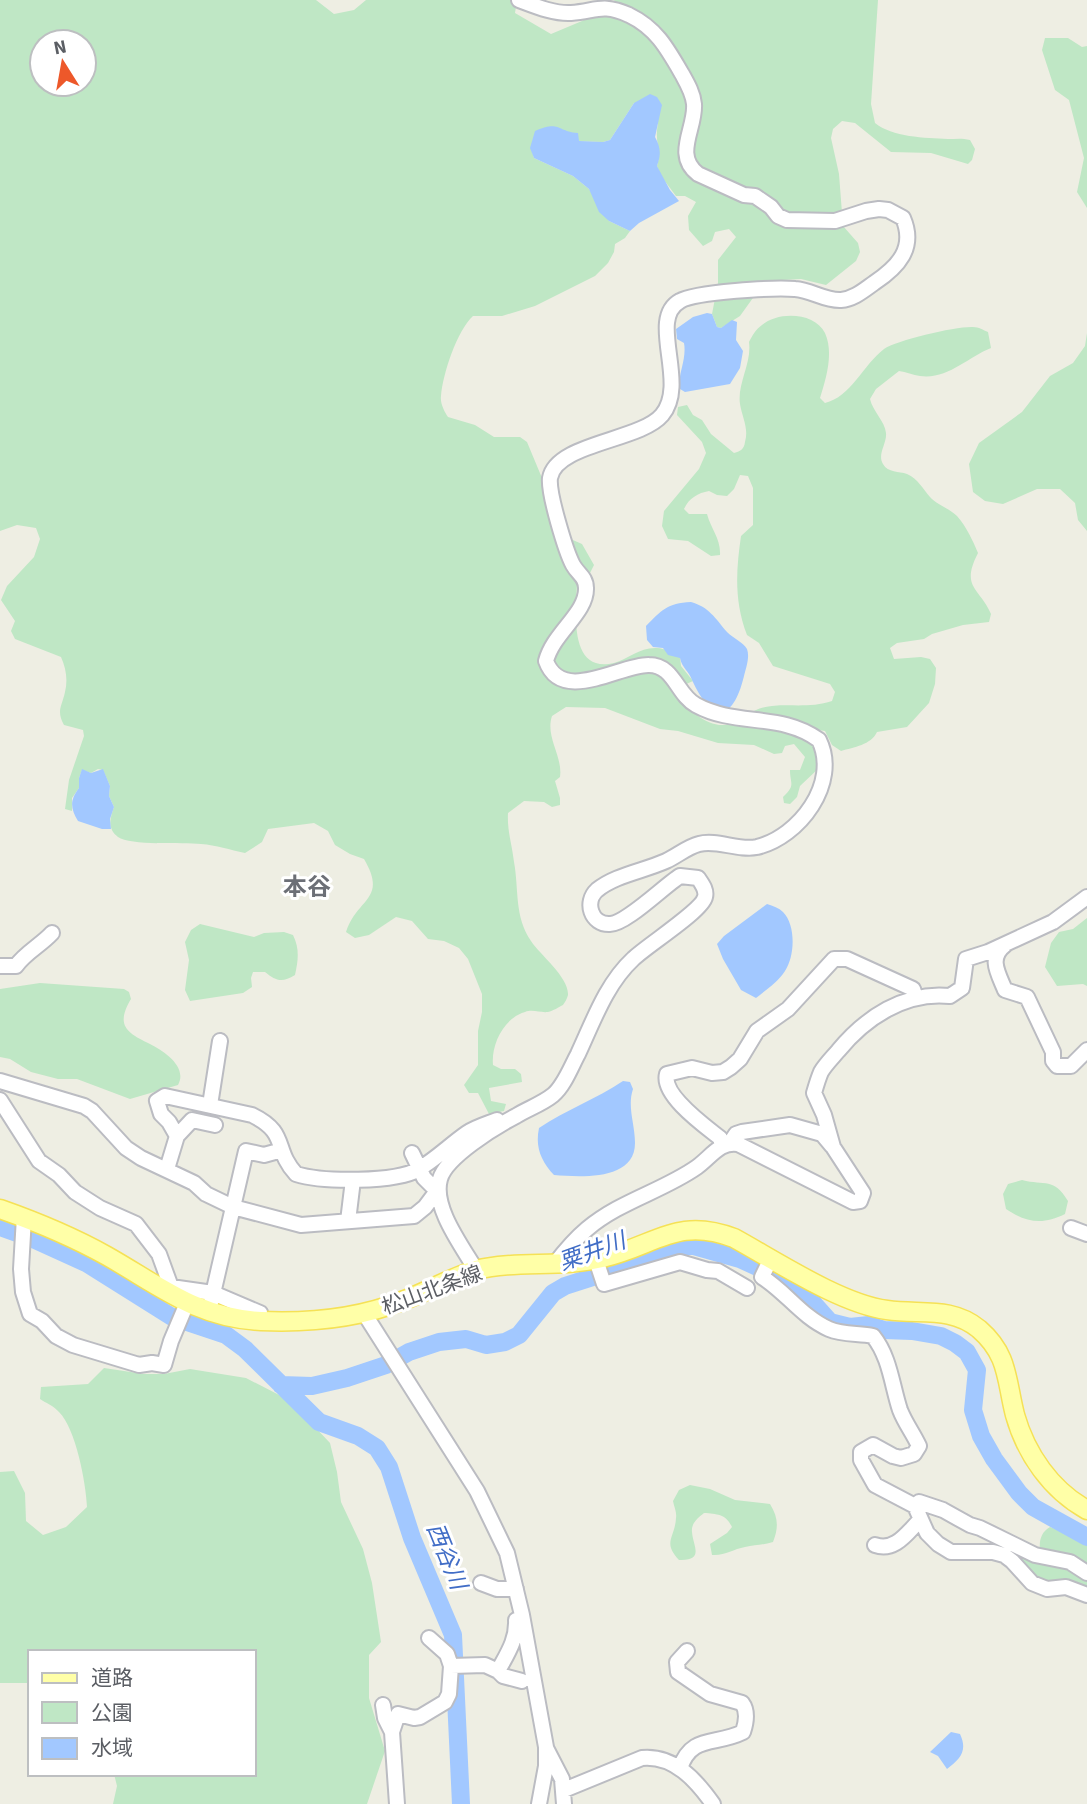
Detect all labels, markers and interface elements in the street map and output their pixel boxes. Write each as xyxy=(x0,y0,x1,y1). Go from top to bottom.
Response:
north arrow xyxy=(28,28,98,98)
text: N xyxy=(51,33,69,62)
district label: 本谷 xyxy=(283,870,331,905)
water label: 粟井川 xyxy=(554,1223,633,1279)
street label: 松山北条線 xyxy=(378,1258,486,1322)
water label: 西谷川 xyxy=(418,1518,476,1597)
legend xyxy=(28,1650,256,1776)
text: 道路 xyxy=(91,1663,133,1693)
text: 公園 xyxy=(91,1698,133,1728)
text: 水域 xyxy=(91,1733,133,1763)

